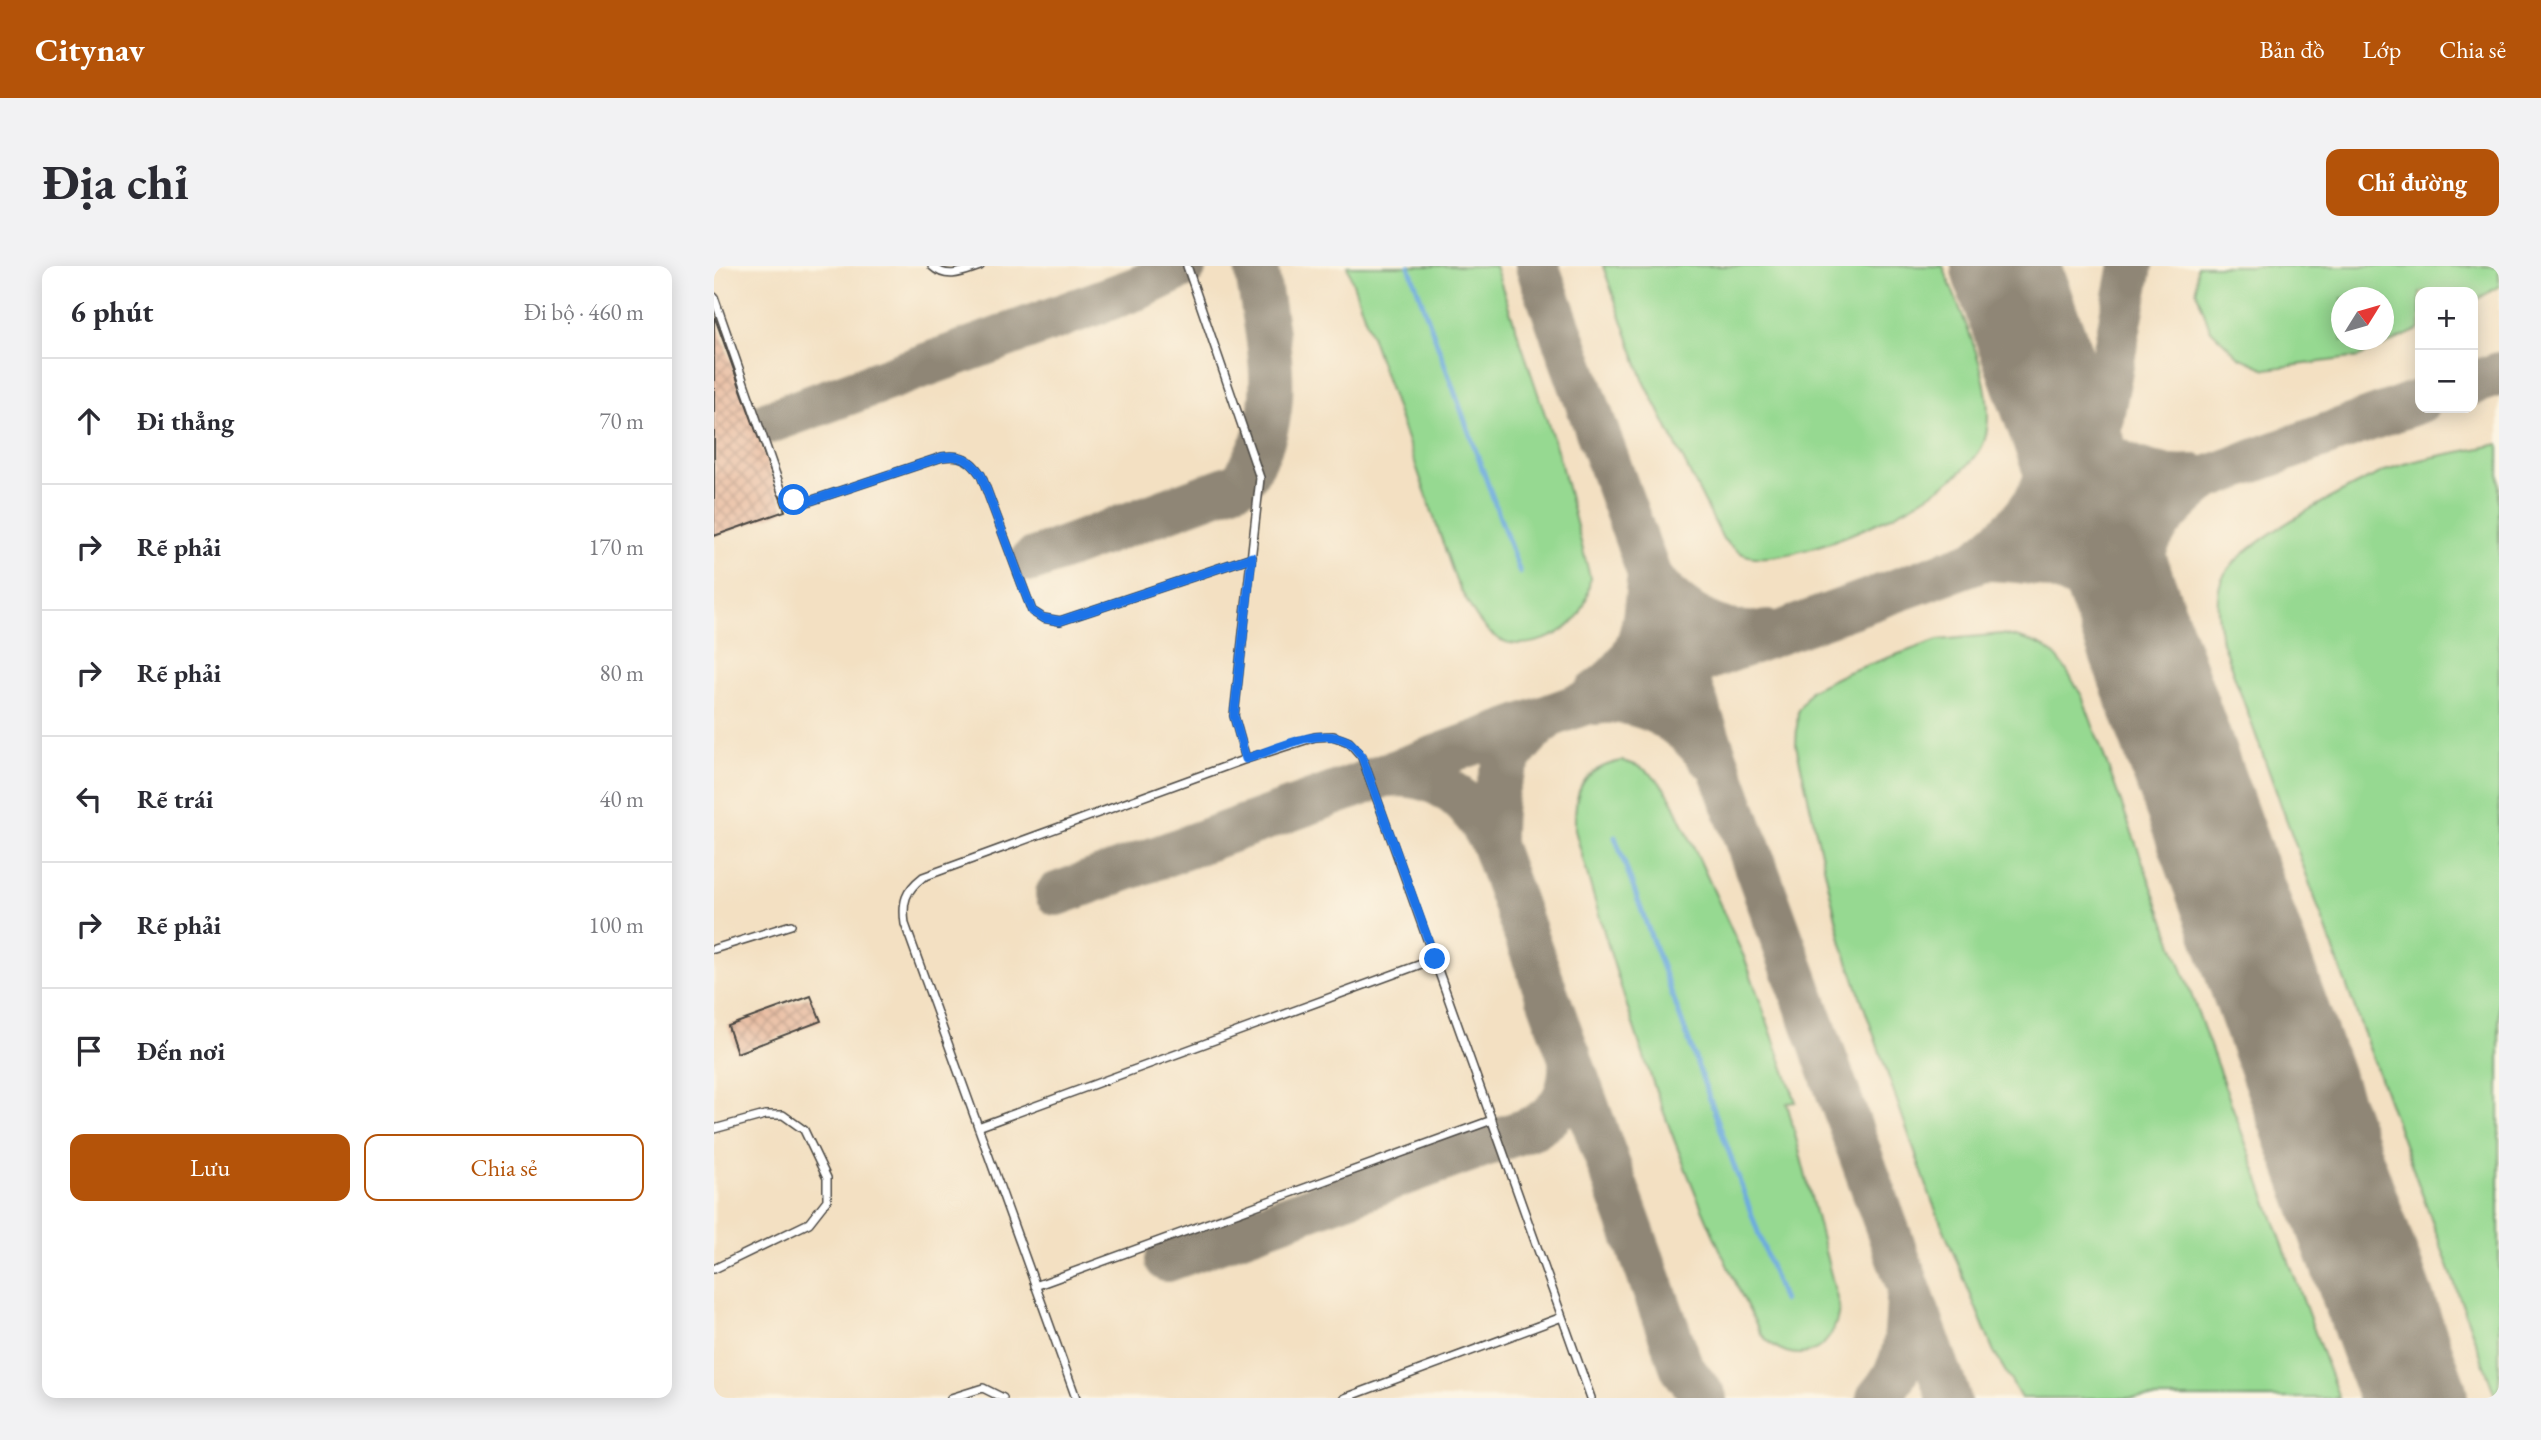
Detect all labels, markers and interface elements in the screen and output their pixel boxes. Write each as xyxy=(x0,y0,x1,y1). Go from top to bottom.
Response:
text: Citynav xyxy=(35,28,145,71)
text: Bản đồ xyxy=(2259,34,2325,65)
text: Lớp xyxy=(2363,34,2401,65)
text: Chia sẻ xyxy=(2439,34,2506,65)
button: Chỉ đường xyxy=(2326,149,2499,216)
text: Địa chỉ xyxy=(42,150,189,214)
north arrow xyxy=(2331,287,2394,350)
map controls xyxy=(2415,287,2478,413)
button: + xyxy=(2415,287,2478,350)
text: 6 phút xyxy=(70,292,154,331)
text: Đi bộ · 460 m xyxy=(524,297,644,327)
button: − xyxy=(2415,350,2478,413)
icon: ahead xyxy=(70,402,108,440)
text: Đi thẳng xyxy=(137,404,234,438)
text: 70 m xyxy=(599,406,644,436)
route start xyxy=(778,484,809,515)
icon: right xyxy=(70,528,108,566)
text: Rẽ phải xyxy=(137,530,221,564)
text: 170 m xyxy=(588,532,644,562)
icon: right xyxy=(70,654,108,692)
text: Rẽ phải xyxy=(137,656,221,690)
text: 80 m xyxy=(599,658,644,688)
icon: left xyxy=(70,780,108,818)
text: Rẽ trái xyxy=(137,782,213,816)
text: 40 m xyxy=(599,784,644,814)
icon: right xyxy=(70,906,108,944)
text: Rẽ phải xyxy=(137,908,221,942)
text: 100 m xyxy=(588,910,644,940)
route end xyxy=(1419,943,1450,974)
icon: arrive xyxy=(70,1032,108,1070)
text: Đến nơi xyxy=(137,1034,225,1068)
button: Lưu xyxy=(70,1134,350,1201)
button: Chia sẻ xyxy=(364,1134,644,1201)

